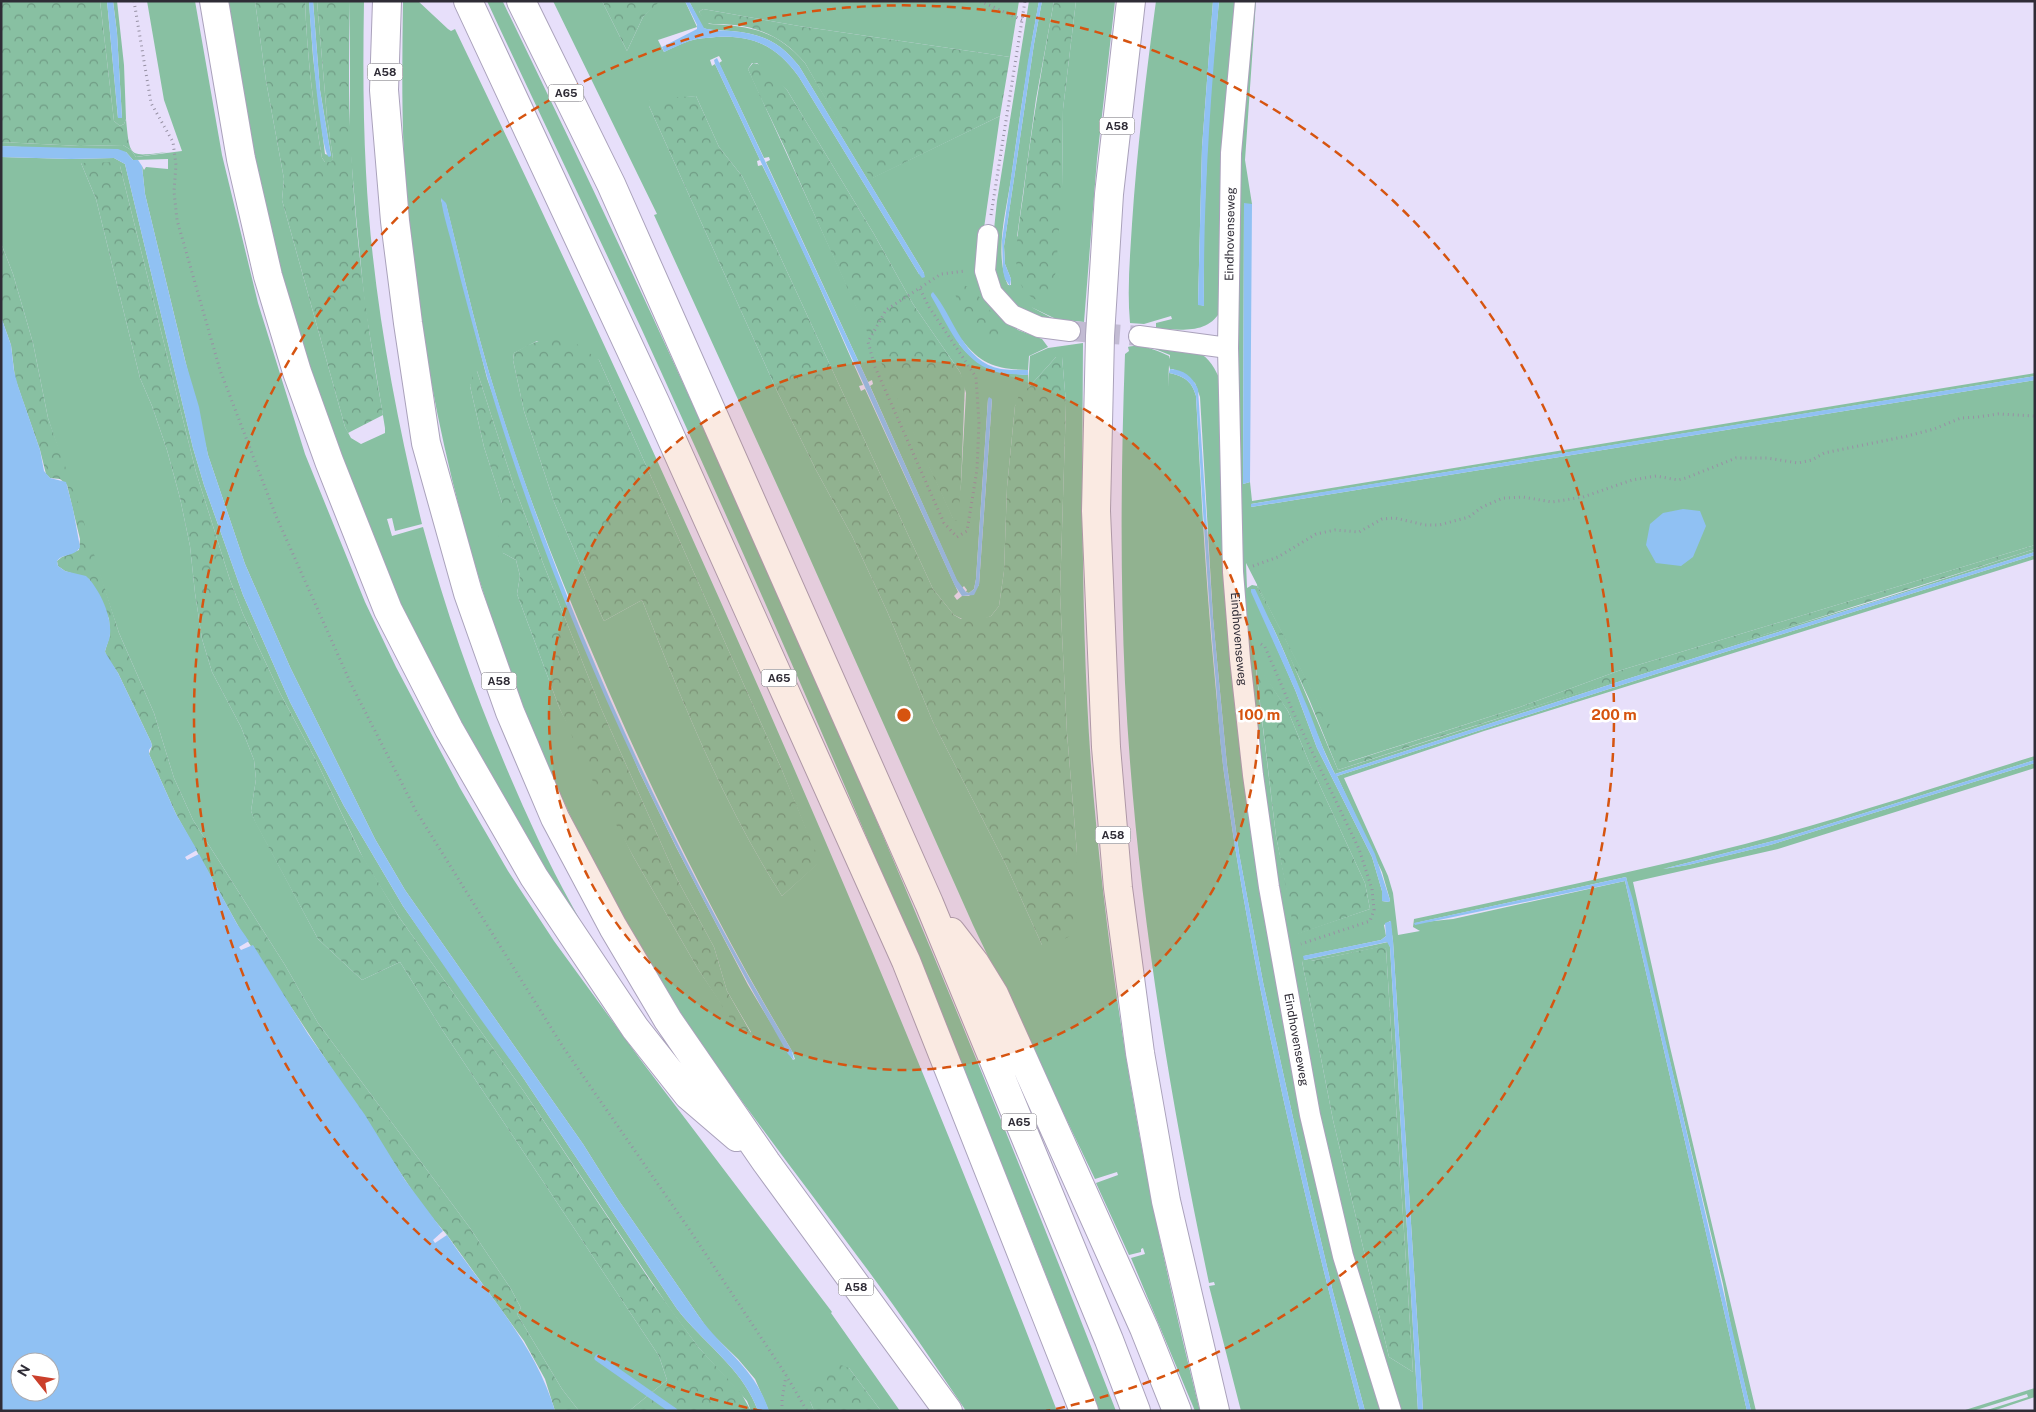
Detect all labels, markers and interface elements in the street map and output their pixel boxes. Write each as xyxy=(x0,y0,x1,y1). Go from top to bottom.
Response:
road number: A58 xyxy=(368,64,402,80)
road number: A65 xyxy=(548,85,584,102)
road number: A58 xyxy=(1100,118,1134,134)
street label: Eindhovenseweg xyxy=(1222,187,1238,281)
street label: Eindhovenseweg xyxy=(1228,592,1250,687)
road number: A65 xyxy=(762,670,796,686)
road number: A58 xyxy=(482,672,516,689)
centre of rings xyxy=(895,706,913,724)
text: 100 m xyxy=(1238,706,1280,723)
text: 200 m xyxy=(1591,706,1637,723)
road number: A58 xyxy=(1096,826,1130,844)
street label: Eindhovenseweg xyxy=(1281,992,1312,1087)
road number: A65 xyxy=(1002,1114,1036,1130)
road number: A58 xyxy=(838,1278,874,1295)
north arrow xyxy=(10,1352,60,1402)
text: N xyxy=(14,1362,33,1379)

